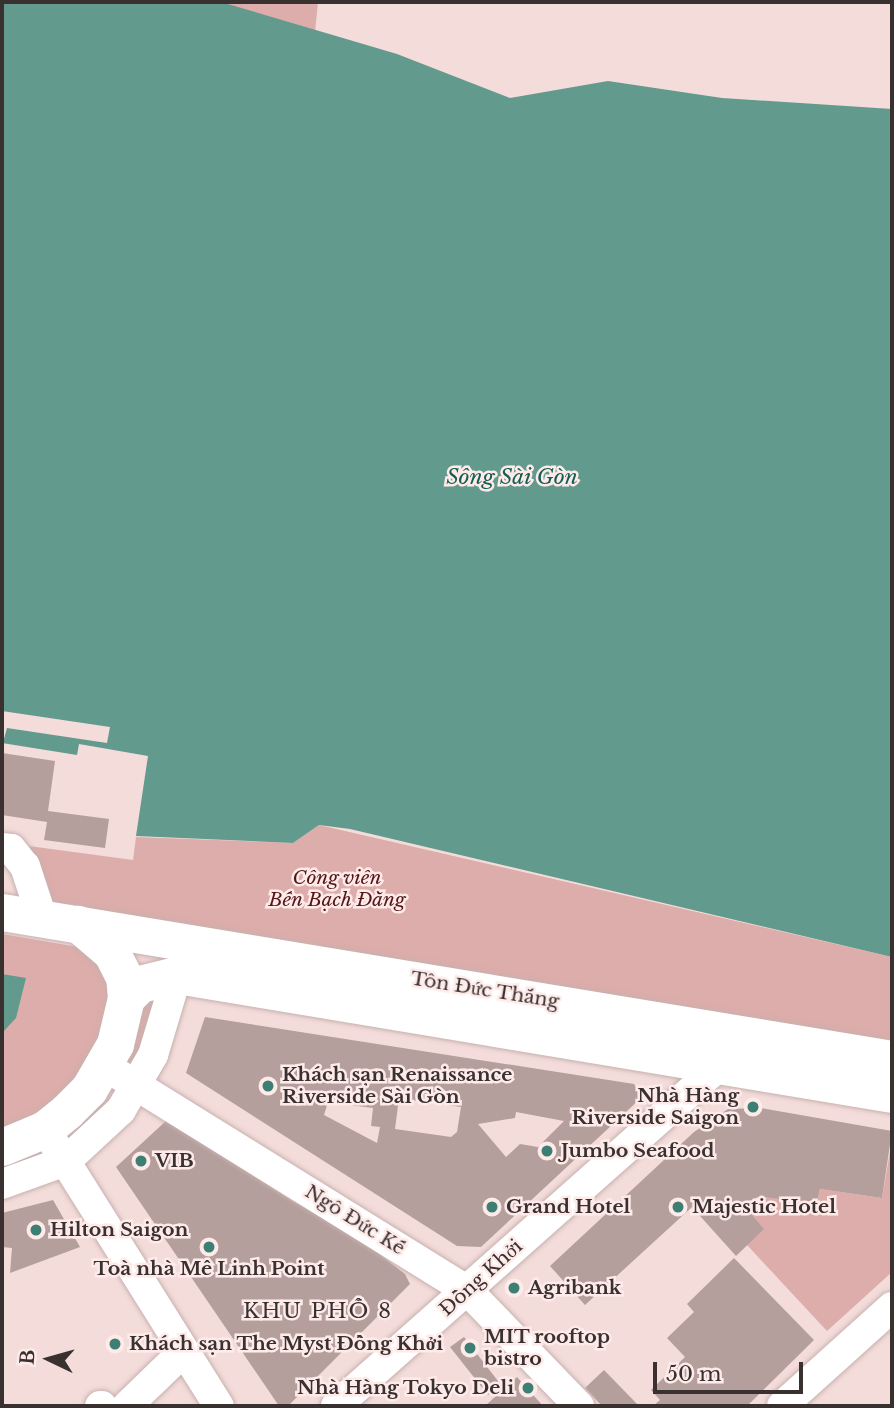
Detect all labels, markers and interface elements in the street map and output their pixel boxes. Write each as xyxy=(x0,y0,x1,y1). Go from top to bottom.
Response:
water label: Sông Sài Gòn xyxy=(446,464,578,490)
park label: Công viên Bến Bạch Đằng xyxy=(268,867,406,911)
street label: Tôn Ðức Thắng xyxy=(408,967,562,1013)
place label: Khách sạn Renaissance Riverside Sài Gòn xyxy=(282,1064,512,1108)
marker: Khách sạn Renaissance Riverside Sài Gòn xyxy=(260,1078,276,1094)
place label: Nhà Hàng Riverside Saigon xyxy=(572,1085,739,1129)
marker: Nhà Hàng Riverside Saigon xyxy=(745,1099,761,1115)
place label: Jumbo Seafood xyxy=(561,1140,714,1162)
marker: Jumbo Seafood xyxy=(539,1143,555,1159)
place label: VIB xyxy=(155,1150,194,1172)
marker: VIB xyxy=(133,1153,149,1169)
street label: Ngô Ðức Kế xyxy=(300,1180,410,1260)
place label: Grand Hotel xyxy=(506,1196,630,1218)
place label: Majestic Hotel xyxy=(692,1196,836,1218)
marker: Grand Hotel xyxy=(484,1199,500,1215)
marker: Majestic Hotel xyxy=(670,1199,686,1215)
place label: Hilton Saigon xyxy=(50,1219,188,1241)
marker: Hilton Saigon xyxy=(28,1222,44,1238)
street label: Ðồng Khởi xyxy=(434,1234,528,1322)
marker: Toà nhà Mê Linh Point xyxy=(201,1239,217,1255)
place label: Toà nhà Mê Linh Point xyxy=(94,1258,324,1280)
place label: Agribank xyxy=(528,1277,621,1299)
marker: Agribank xyxy=(506,1280,522,1296)
district label: KHU PHỐ 8 xyxy=(244,1298,392,1324)
north arrow xyxy=(14,1324,84,1394)
place label: MIT rooftop bistro xyxy=(484,1326,611,1370)
place label: Khách sạn The Myst Đồng Khởi xyxy=(129,1333,445,1355)
marker: Khách sạn The Myst Đồng Khởi xyxy=(107,1336,123,1352)
marker: MIT rooftop bistro xyxy=(462,1340,478,1356)
scale bar xyxy=(656,1348,806,1392)
text: B xyxy=(15,1349,40,1366)
text: 50 m xyxy=(666,1361,721,1387)
place label: Nhà Hàng Tokyo Deli xyxy=(296,1377,514,1399)
marker: Nhà Hàng Tokyo Deli xyxy=(520,1380,536,1396)

